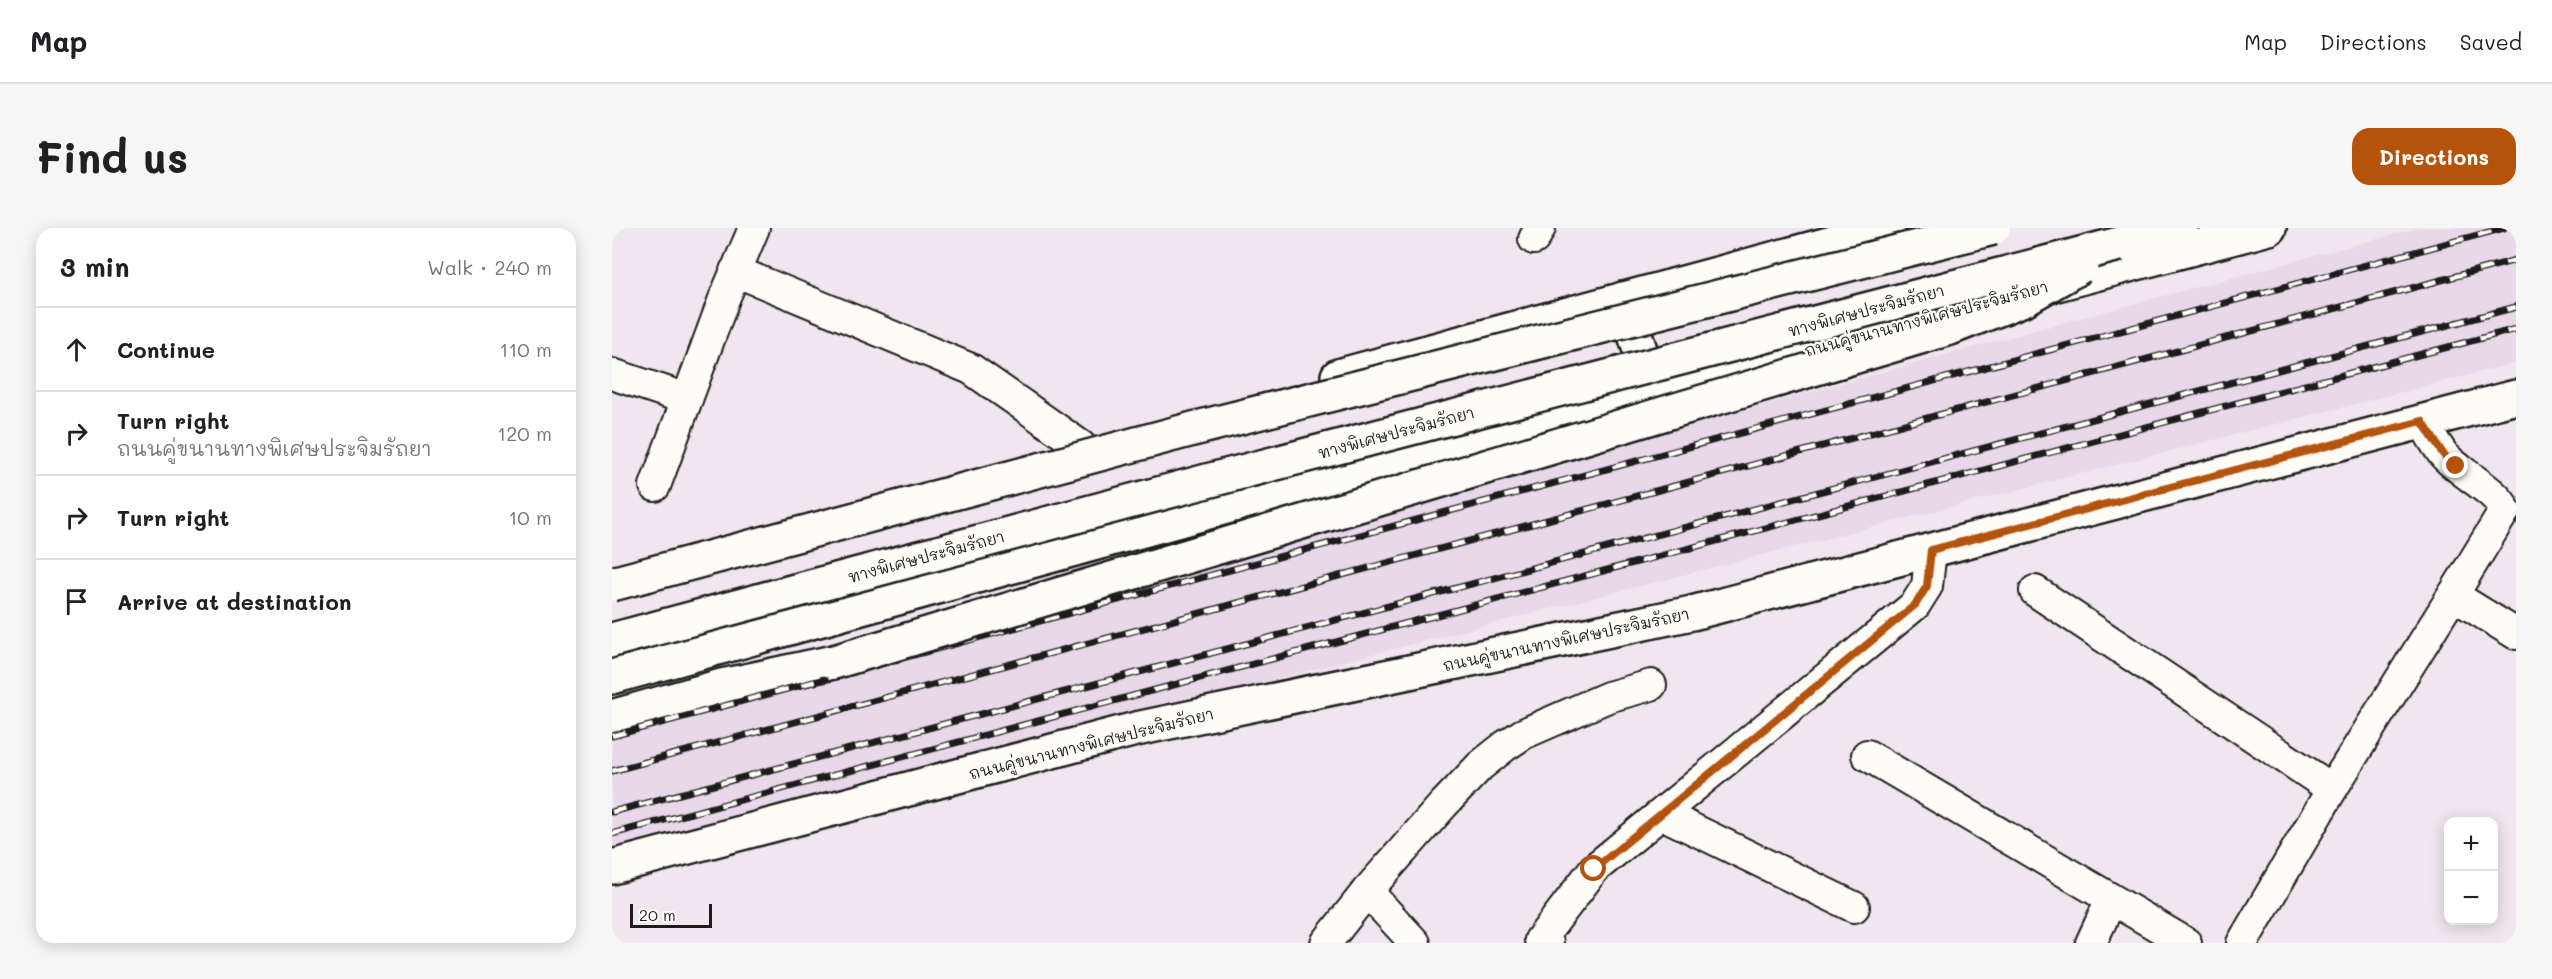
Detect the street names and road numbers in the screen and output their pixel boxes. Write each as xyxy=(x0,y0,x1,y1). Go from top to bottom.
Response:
street label: ถนนคู่ขนานทางพิเศษประจิมรัถยา xyxy=(1802,275,2051,364)
street label: ทางพิเศษประจิมรัถยา xyxy=(1785,279,1947,341)
street label: ทางพิเศษประจิมรัถยา xyxy=(1315,401,1477,463)
street label: ทางพิเศษประจิมรัถยา xyxy=(845,525,1007,587)
street label: ถนนคู่ขนานทางพิเศษประจิมรัถยา xyxy=(1441,602,1692,678)
street label: ถนนคู่ขนานทางพิเศษประจิมรัถยา xyxy=(966,702,1216,787)

